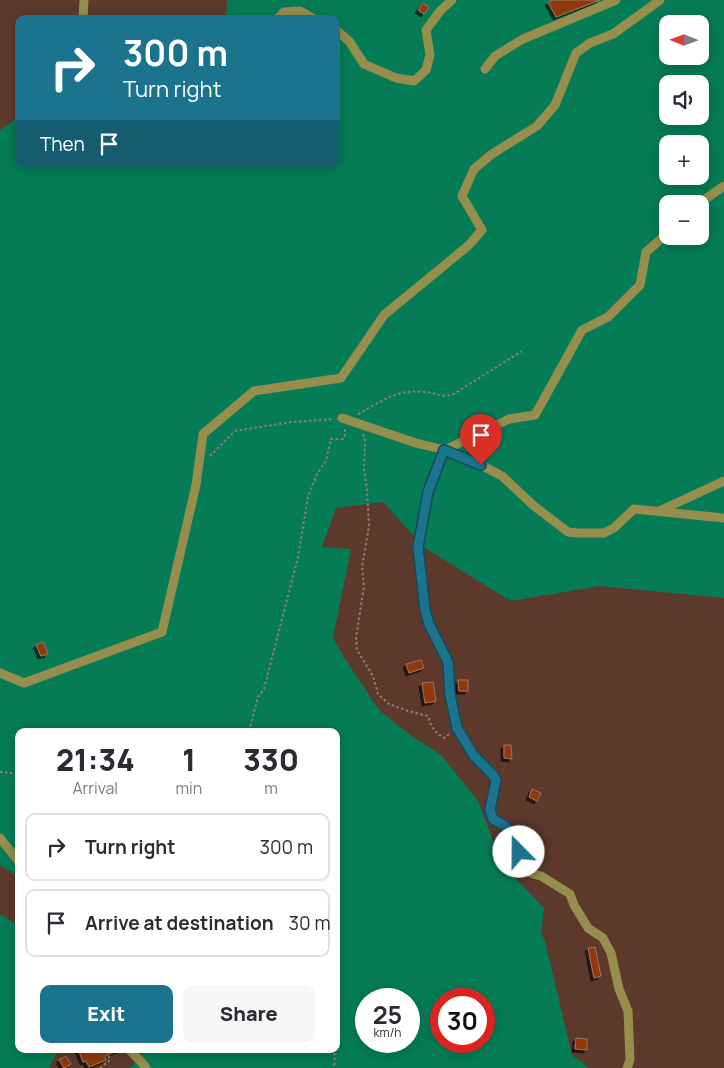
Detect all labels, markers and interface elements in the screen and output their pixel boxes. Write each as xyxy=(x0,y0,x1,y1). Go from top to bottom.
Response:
north arrow xyxy=(659,15,709,65)
map controls xyxy=(659,15,709,245)
text: 300 m xyxy=(123,29,228,77)
icon: right xyxy=(40,35,105,100)
text: Turn right xyxy=(123,74,221,104)
button: sound xyxy=(659,75,709,125)
icon: arrive xyxy=(95,130,123,158)
text: Then xyxy=(40,131,85,157)
button: + xyxy=(659,135,709,185)
button: − xyxy=(659,195,709,245)
pin xyxy=(460,414,502,465)
icon: arrive xyxy=(467,421,495,449)
text: 21:34 xyxy=(56,739,135,780)
text: 1 xyxy=(182,739,196,780)
text: 330 xyxy=(243,739,299,780)
text: Arrival xyxy=(72,777,118,799)
text: min xyxy=(176,777,202,799)
text: m xyxy=(264,777,278,799)
position arrow xyxy=(492,825,544,877)
icon: right xyxy=(42,833,70,861)
text: Turn right xyxy=(85,834,175,860)
text: 300 m xyxy=(259,834,313,860)
icon: arrive xyxy=(42,909,70,937)
text: Arrive at destination xyxy=(85,910,274,936)
text: 30 m xyxy=(289,910,331,936)
button: Exit xyxy=(40,985,173,1043)
button: Share xyxy=(183,985,315,1043)
speed limit sign: 30 xyxy=(430,988,495,1053)
text: 25 xyxy=(373,997,402,1032)
text: km/h xyxy=(374,1024,401,1041)

